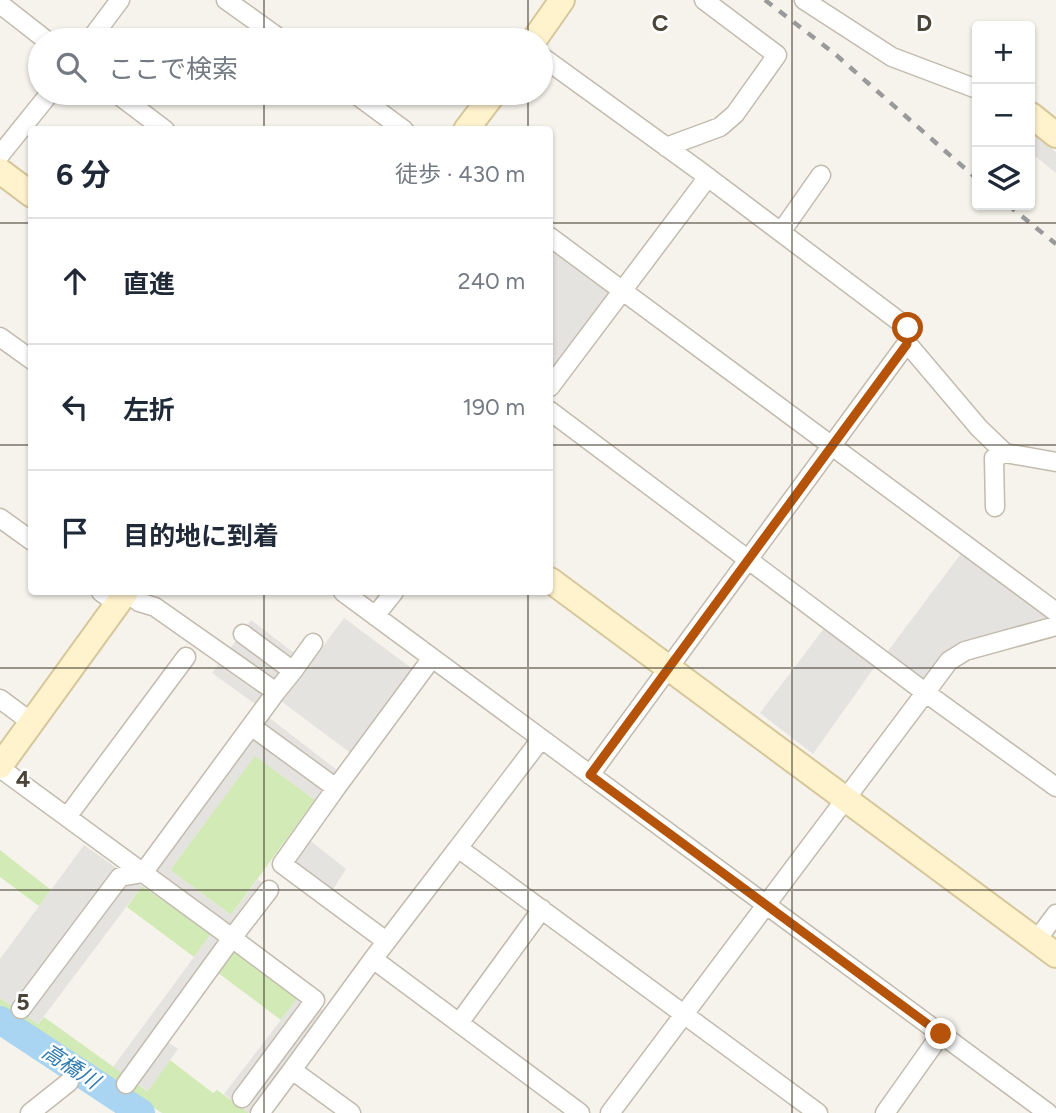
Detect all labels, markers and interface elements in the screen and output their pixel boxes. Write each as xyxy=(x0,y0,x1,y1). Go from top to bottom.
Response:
text: C xyxy=(652,9,669,37)
text: D xyxy=(916,9,932,37)
map controls xyxy=(972,21,1035,210)
button: + xyxy=(972,21,1035,84)
search box xyxy=(28,28,553,105)
icon: search xyxy=(52,48,90,86)
text: ここで検索 xyxy=(108,53,238,85)
button: − xyxy=(972,84,1035,147)
button: layers xyxy=(972,147,1035,210)
text: 6 分 xyxy=(56,156,111,193)
text: 徒歩 · 430 m xyxy=(395,160,525,188)
icon: ahead xyxy=(56,262,94,300)
text: 240 m xyxy=(458,267,525,295)
text: 直進 xyxy=(123,268,175,300)
route start xyxy=(892,312,923,343)
icon: left xyxy=(56,388,94,426)
text: 190 m xyxy=(462,393,525,421)
text: 左折 xyxy=(123,394,175,426)
icon: arrive xyxy=(56,514,94,552)
text: 目的地に到着 xyxy=(123,520,279,552)
text: 4 xyxy=(16,765,30,793)
text: 5 xyxy=(16,988,30,1016)
route end xyxy=(925,1018,956,1049)
water label: 高橋川 xyxy=(38,1038,106,1095)

